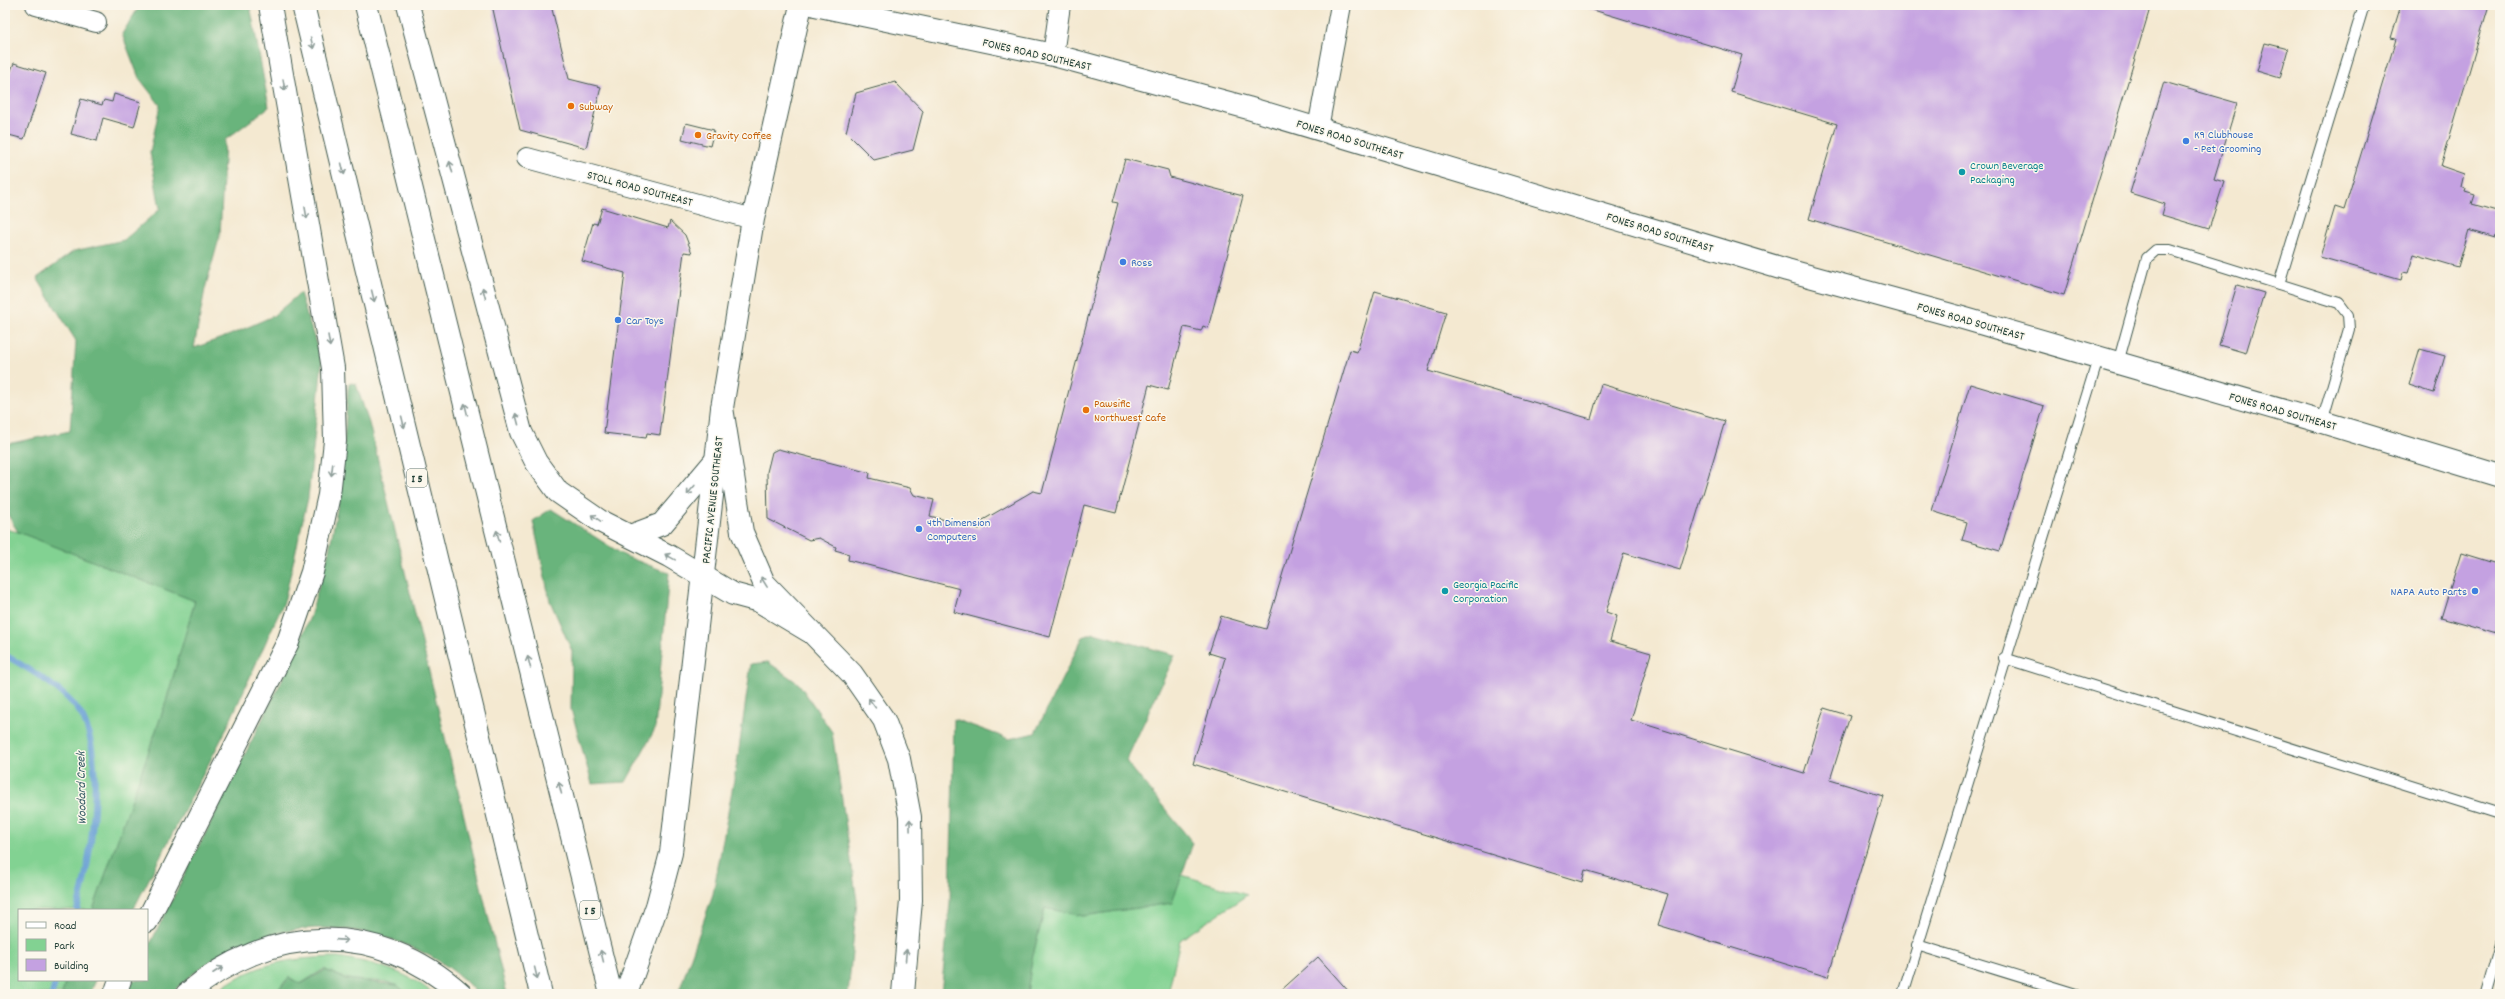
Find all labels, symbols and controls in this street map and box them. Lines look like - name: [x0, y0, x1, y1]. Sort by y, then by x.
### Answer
- street label: FONES ROAD SOUTHEAST: [981, 35, 1093, 76]
- one-way arrow: [309, 36, 317, 49]
- one-way arrow: [280, 78, 288, 91]
- place label: Subway: [579, 99, 614, 116]
- marker: Subway: [566, 101, 576, 111]
- street label: FONES ROAD SOUTHEAST: [1294, 116, 1405, 165]
- place label: K9 Clubhouse - Pet Grooming: [2194, 127, 2261, 158]
- place label: Gravity Coffee: [706, 128, 771, 145]
- marker: Gravity Coffee: [693, 130, 703, 140]
- marker: K9 Clubhouse - Pet Grooming: [2181, 136, 2191, 146]
- place label: Crown Beverage Packaging: [1970, 158, 2044, 189]
- one-way arrow: [446, 161, 454, 174]
- one-way arrow: [339, 163, 347, 176]
- street label: STOLL ROAD SOUTHEAST: [585, 167, 695, 212]
- marker: Crown Beverage Packaging: [1957, 167, 1967, 177]
- one-way arrow: [303, 206, 311, 219]
- street label: FONES ROAD SOUTHEAST: [1604, 209, 1715, 258]
- place label: Ross: [1131, 255, 1152, 272]
- marker: Ross: [1118, 257, 1128, 267]
- one-way arrow: [480, 287, 487, 300]
- one-way arrow: [370, 289, 377, 302]
- street label: FONES ROAD SOUTHEAST: [1915, 299, 2026, 346]
- place label: Car Toys: [626, 313, 664, 330]
- marker: Car Toys: [613, 315, 623, 325]
- one-way arrow: [325, 334, 333, 347]
- street label: FONES ROAD SOUTHEAST: [2227, 389, 2338, 436]
- place label: Pawsific Northwest Cafe: [1094, 396, 1166, 427]
- one-way arrow: [462, 403, 470, 416]
- marker: Pawsific Northwest Cafe: [1081, 405, 1091, 415]
- one-way arrow: [513, 413, 520, 426]
- one-way arrow: [400, 415, 408, 428]
- street label: PACIFIC AVENUE SOUTHEAST: [698, 435, 729, 565]
- one-way arrow: [328, 463, 336, 476]
- road number: I 5: [407, 469, 427, 487]
- one-way arrow: [687, 484, 696, 495]
- one-way arrow: [590, 514, 601, 522]
- place label: 4th Dimension Computers: [927, 515, 991, 546]
- marker: 4th Dimension Computers: [914, 524, 924, 534]
- one-way arrow: [493, 529, 501, 542]
- one-way arrow: [665, 552, 677, 560]
- one-way arrow: [760, 576, 769, 587]
- place label: Georgia Pacific Corporation: [1453, 577, 1519, 608]
- place label: NAPA Auto Parts: [2391, 584, 2467, 601]
- marker: Georgia Pacific Corporation: [1440, 586, 1450, 596]
- marker: NAPA Auto Parts: [2470, 586, 2480, 596]
- one-way arrow: [525, 656, 532, 669]
- one-way arrow: [868, 698, 876, 709]
- water label: Woodard Creek: [72, 750, 93, 825]
- one-way arrow: [556, 782, 564, 795]
- one-way arrow: [906, 819, 914, 832]
- road number: I 5: [580, 901, 600, 919]
- legend: [18, 909, 148, 981]
- text: Road: [54, 918, 76, 935]
- one-way arrow: [335, 937, 348, 944]
- text: Park: [54, 938, 75, 955]
- one-way arrow: [903, 949, 910, 962]
- one-way arrow: [597, 950, 605, 963]
- text: Building: [54, 958, 89, 975]
- one-way arrow: [212, 966, 224, 974]
- one-way arrow: [532, 966, 540, 979]

